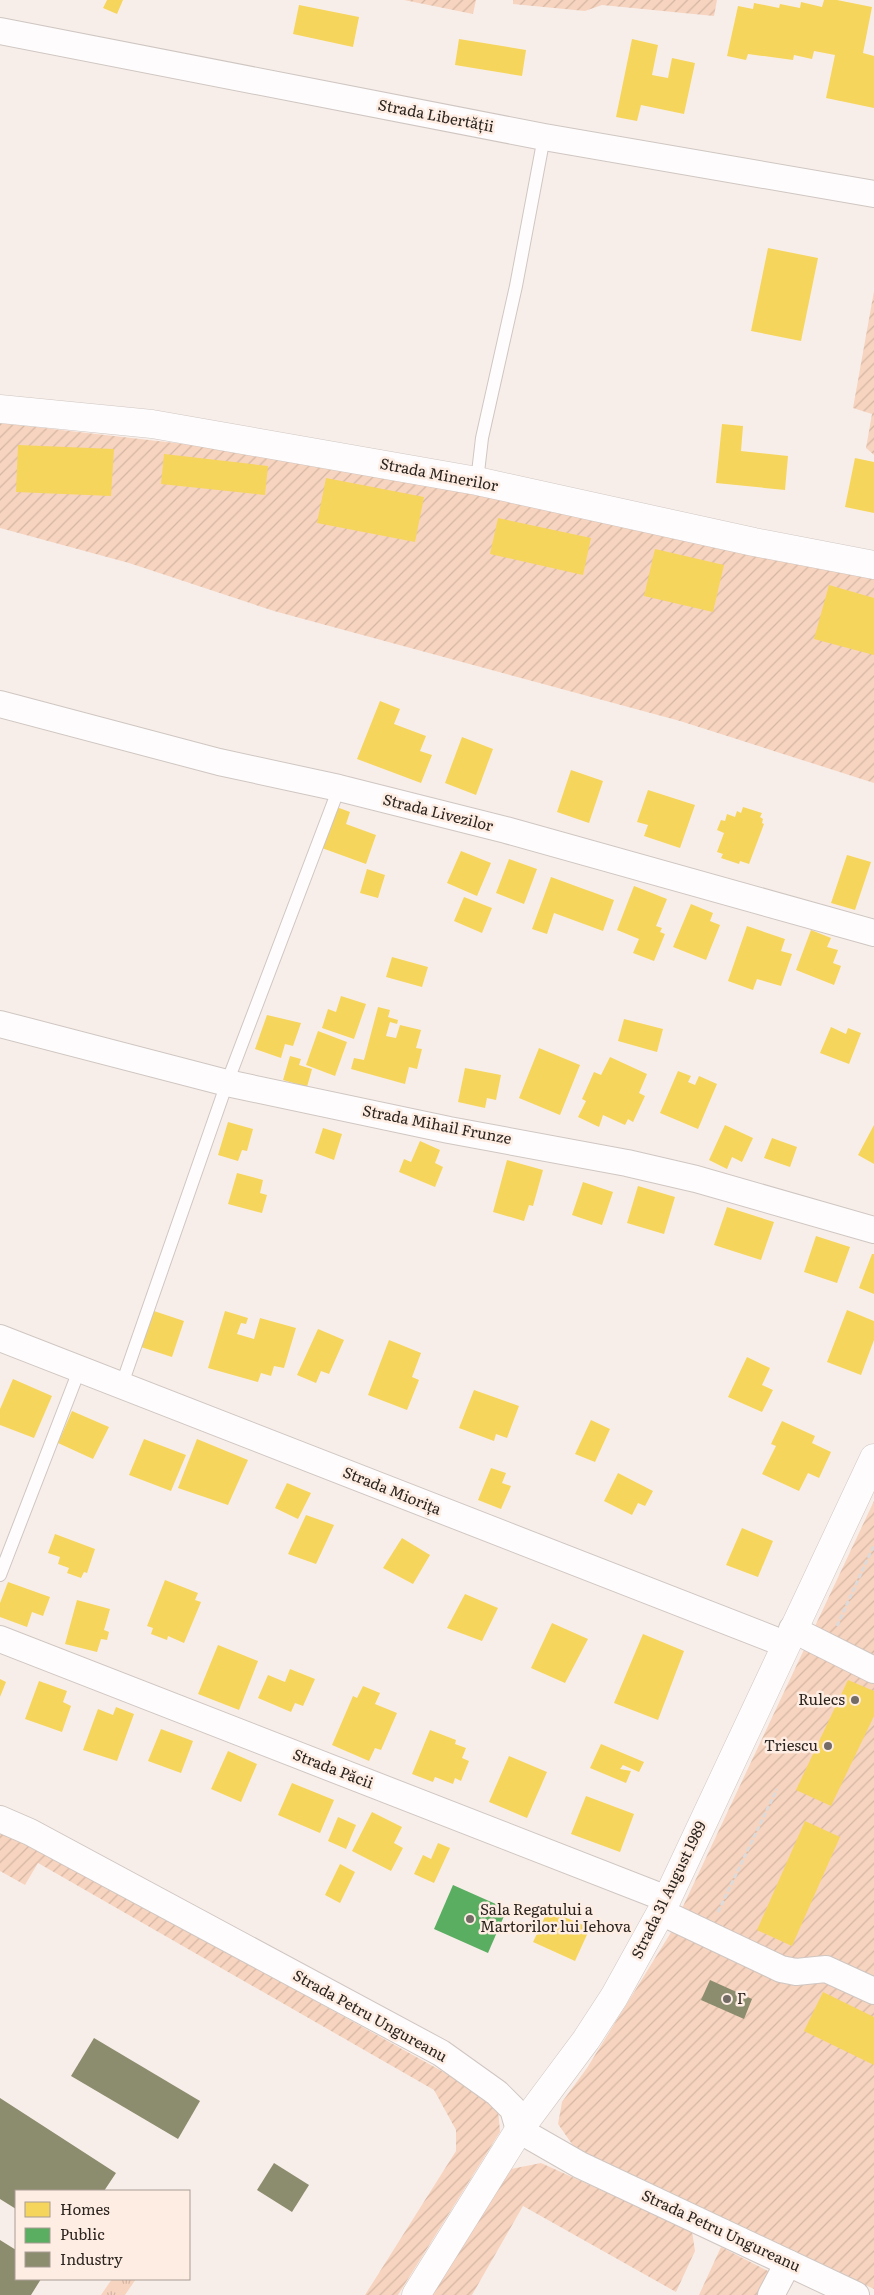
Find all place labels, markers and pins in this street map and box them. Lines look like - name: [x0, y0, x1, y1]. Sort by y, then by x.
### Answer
- place label: Rulecs: [798, 1687, 845, 1710]
- marker: Rulecs: [849, 1694, 861, 1706]
- place label: Triescu: [764, 1733, 818, 1756]
- marker: Triescu: [822, 1740, 834, 1752]
- place label: Sala Regatului a Martorilor lui Iehova: [480, 1897, 632, 1937]
- marker: Sala Regatului a Martorilor lui Iehova: [464, 1913, 476, 1925]
- place label: Г: [737, 1986, 746, 2009]
- marker: Г: [721, 1993, 733, 2005]

